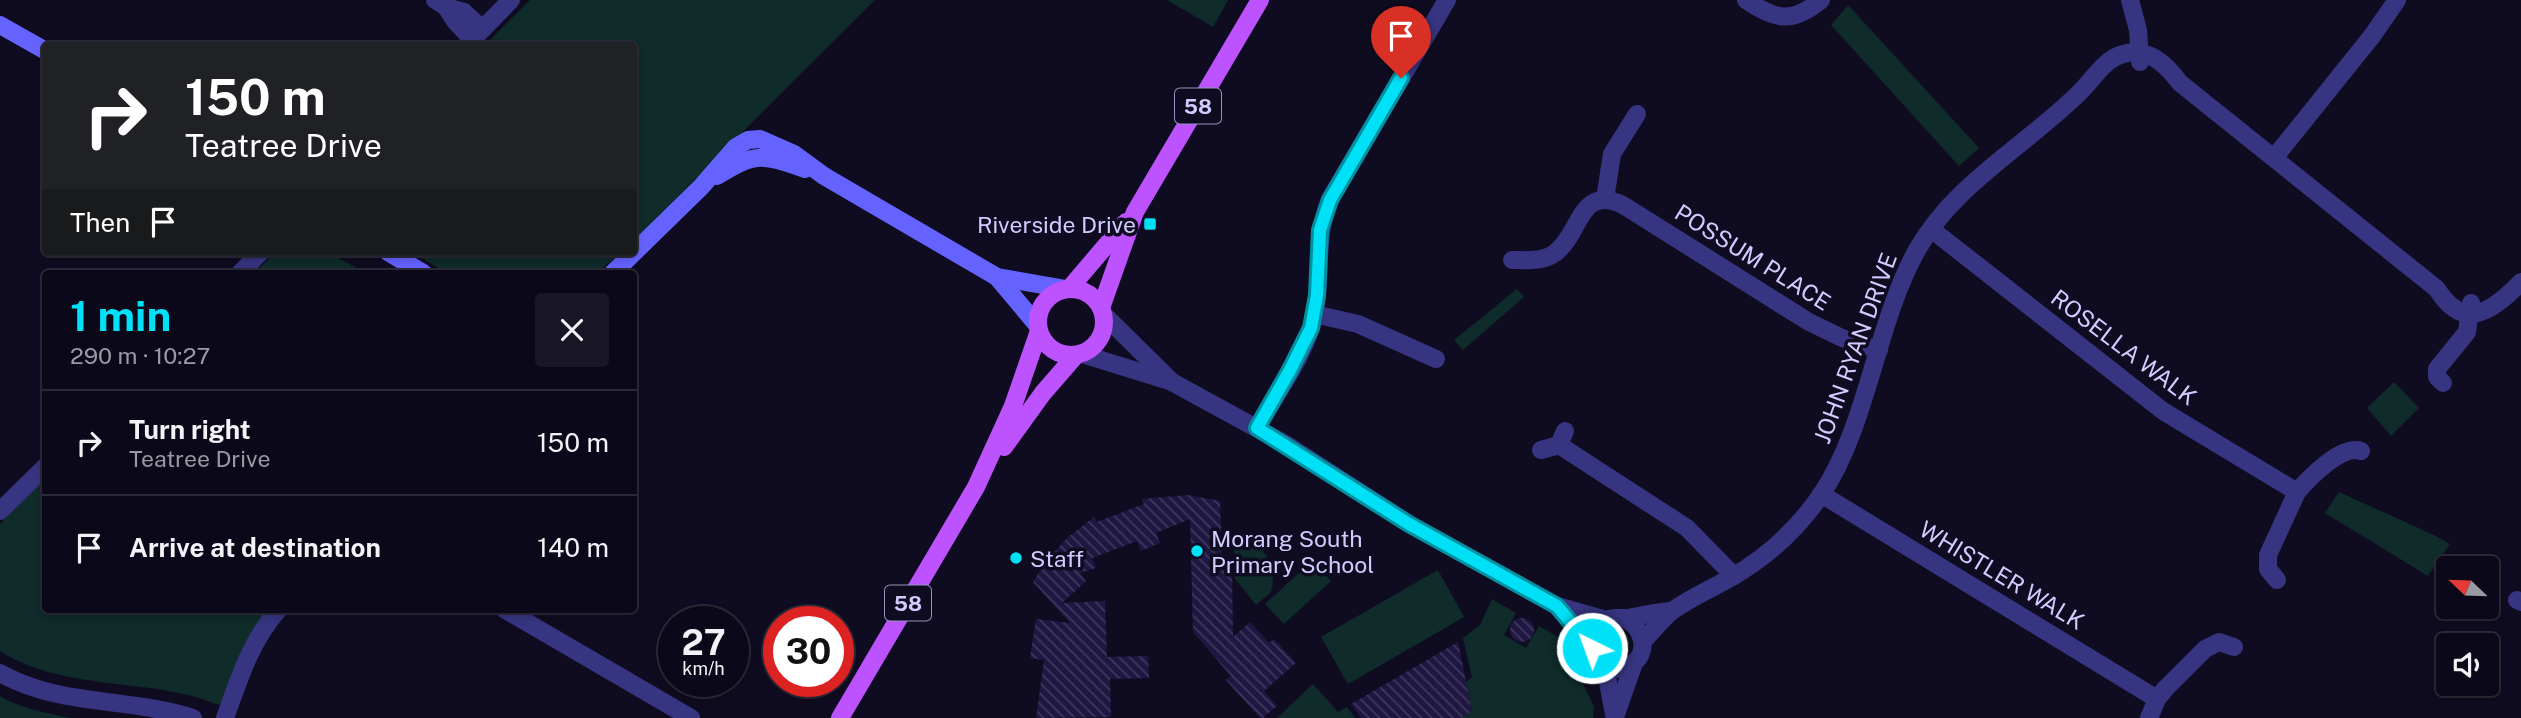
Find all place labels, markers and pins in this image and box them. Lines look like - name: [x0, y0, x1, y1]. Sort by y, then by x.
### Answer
- pin: [1371, 6, 1431, 78]
- place label: Riverside Drive: [977, 211, 1136, 238]
- marker: Riverside Drive: [1142, 216, 1158, 232]
- place label: Morang South Primary School: [1211, 525, 1374, 578]
- marker: Morang South Primary School: [1189, 543, 1205, 559]
- place label: Staff: [1030, 545, 1084, 572]
- marker: Staff: [1008, 550, 1024, 566]

